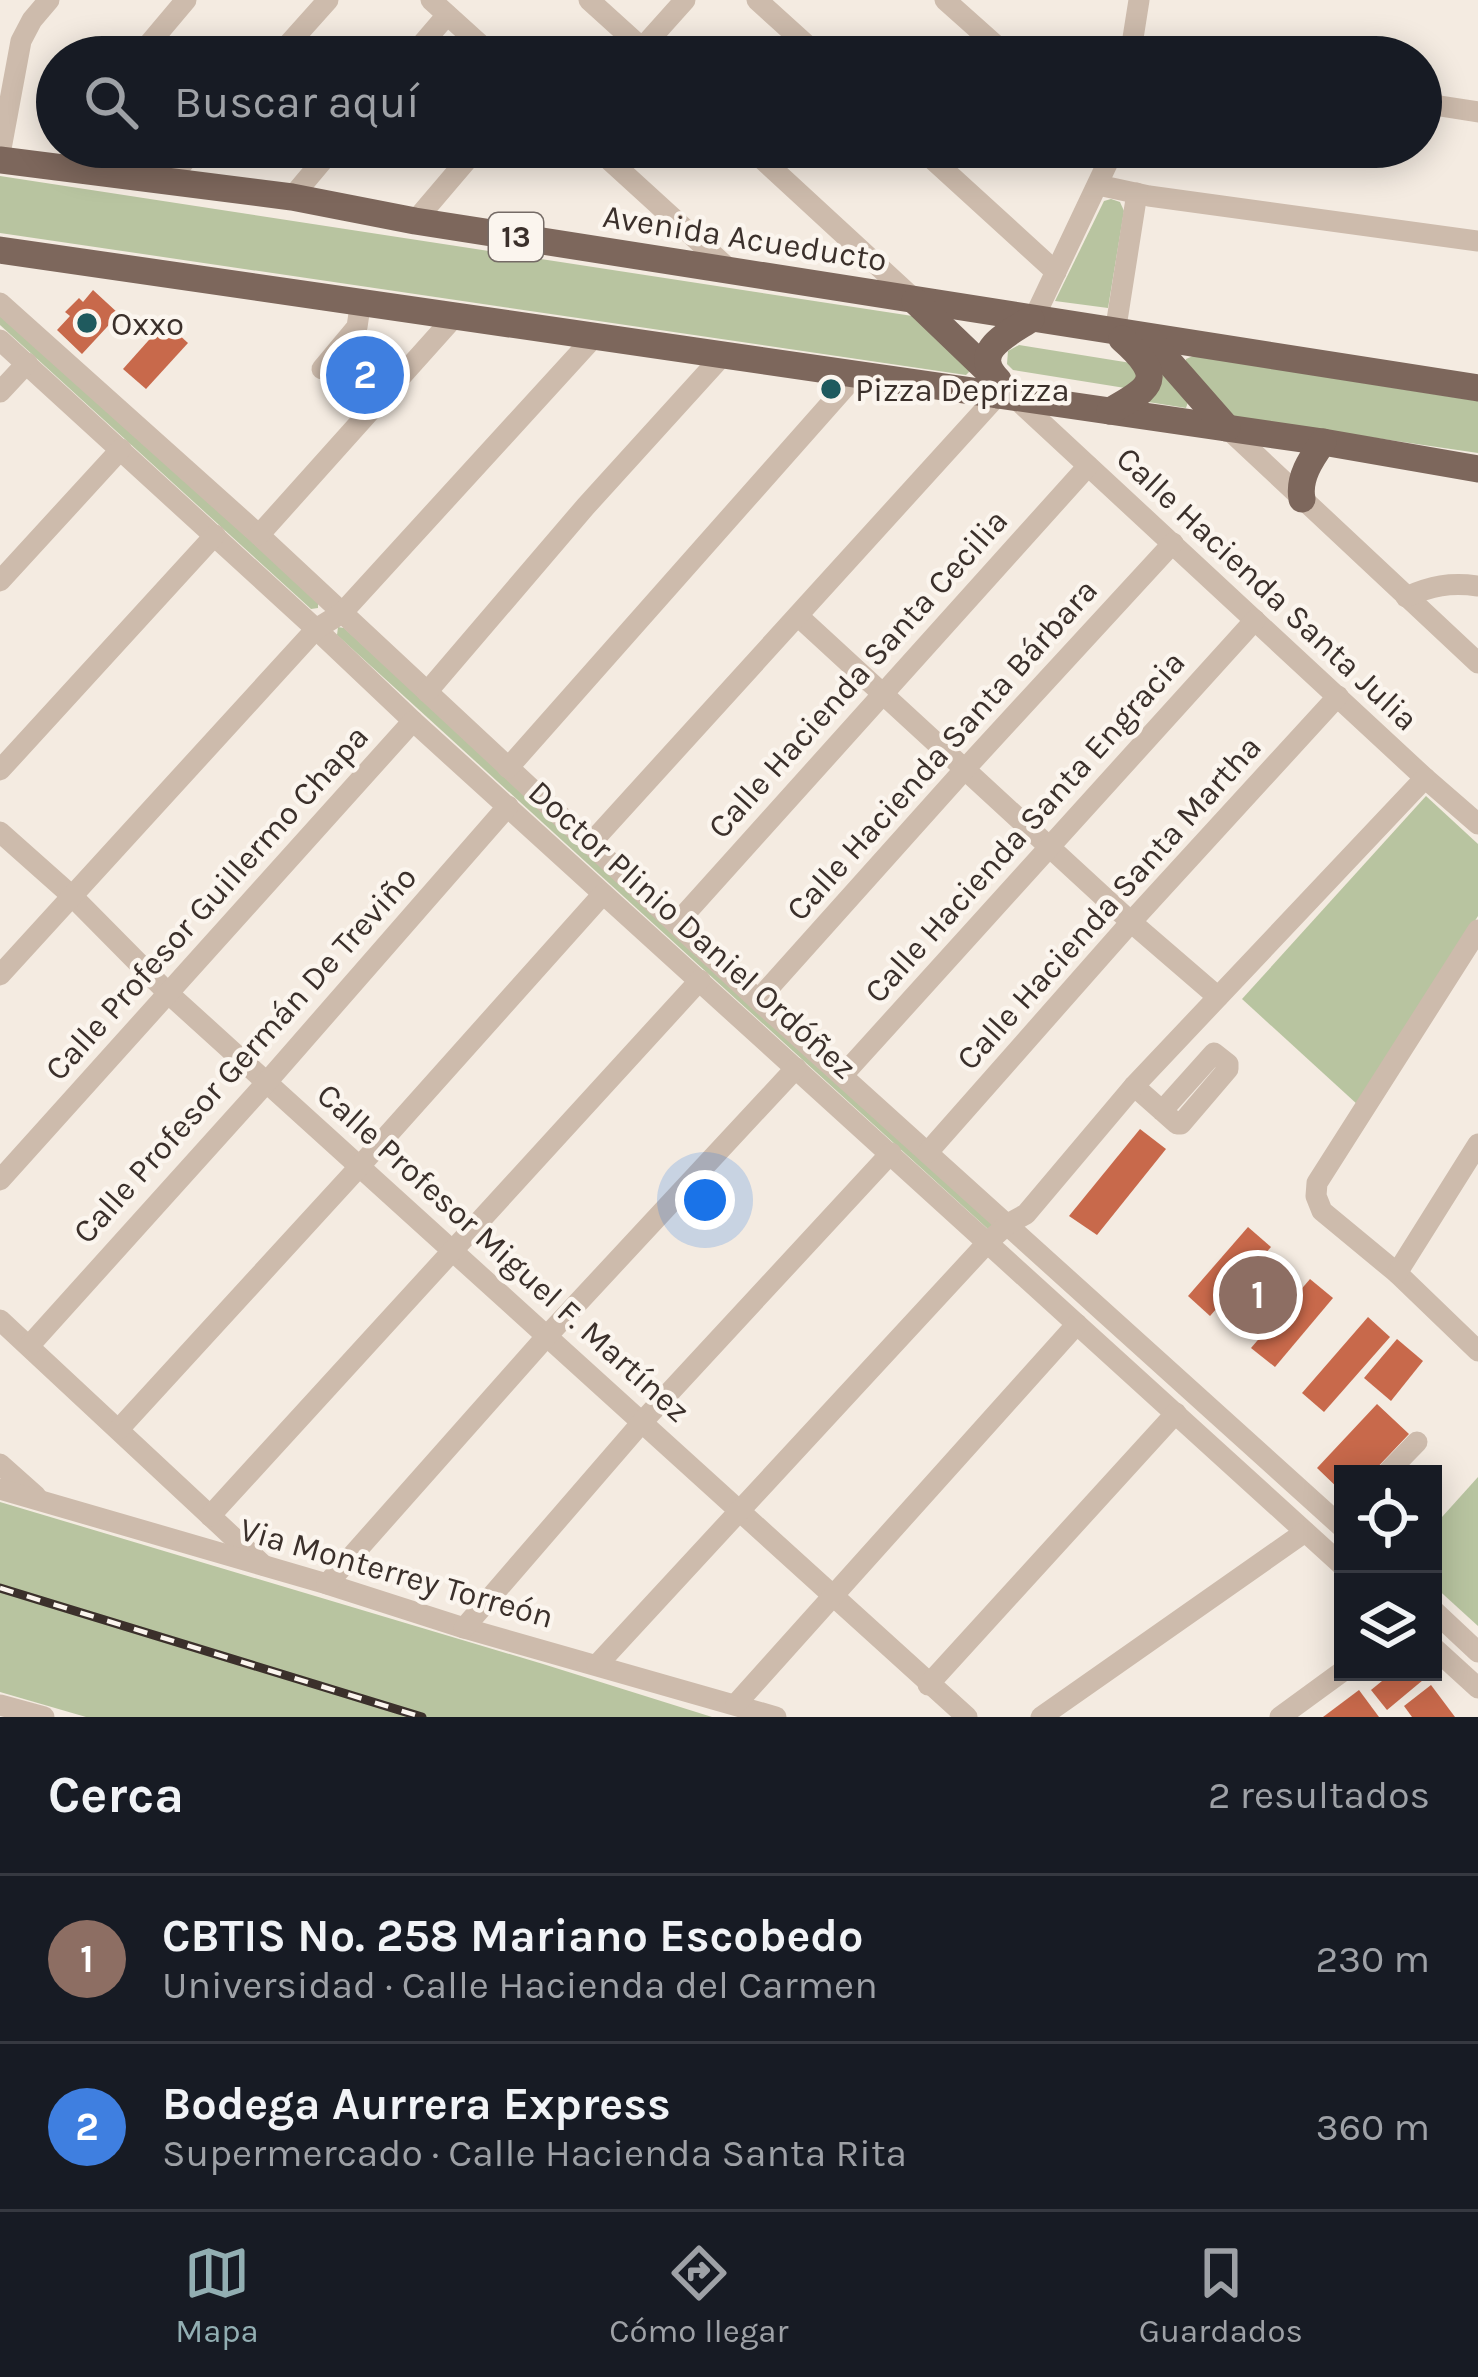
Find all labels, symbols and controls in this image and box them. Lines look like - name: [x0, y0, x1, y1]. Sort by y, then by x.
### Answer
- search box: [36, 36, 1442, 168]
- icon: search: [78, 69, 144, 135]
- text: Buscar aquí: [174, 76, 420, 128]
- street label: Avenida Acueducto: [600, 197, 890, 279]
- road number: 13: [489, 213, 543, 261]
- place label: Oxxo: [111, 305, 184, 343]
- marker: Oxxo: [74, 310, 100, 336]
- pin: 2: [326, 330, 404, 420]
- place label: Pizza Deprizza: [855, 371, 1070, 409]
- marker: Pizza Deprizza: [818, 376, 844, 402]
- street label: Calle Hacienda Santa Julia: [1109, 439, 1426, 738]
- street label: Calle Hacienda Santa Cecilia: [700, 502, 1015, 846]
- street label: Calle Hacienda Santa Bárbara: [778, 571, 1105, 928]
- street label: Calle Hacienda Santa Engracia: [857, 643, 1193, 1010]
- street label: Calle Profesor Guillermo Chapa: [37, 717, 376, 1088]
- street label: Calle Hacienda Santa Martha: [949, 728, 1269, 1077]
- street label: Doctor Plinio Daniel Ordóñez: [521, 773, 864, 1087]
- street label: Calle Profesor Germán De Treviño: [65, 858, 424, 1251]
- street label: Calle Profesor Miguel F. Martínez: [309, 1076, 697, 1430]
- your location: [675, 1170, 735, 1230]
- pin: 1: [1219, 1250, 1297, 1340]
- map controls: [1334, 1465, 1442, 1681]
- button: locate: [1334, 1465, 1442, 1573]
- street label: Via Monterrey Torreón: [236, 1510, 558, 1636]
- button: layers: [1334, 1573, 1442, 1681]
- text: Cerca: [48, 1765, 184, 1825]
- text: 2 resultados: [1208, 1772, 1430, 1818]
- text: CBTIS No. 258 Mariano Escobedo: [162, 1910, 863, 1962]
- text: 1: [80, 1936, 94, 1982]
- text: 230 m: [1315, 1936, 1430, 1982]
- text: Universidad · Calle Hacienda del Carmen: [162, 1962, 878, 2008]
- text: Bodega Aurrera Express: [162, 2078, 671, 2130]
- text: 2: [75, 2104, 99, 2150]
- text: 360 m: [1316, 2104, 1430, 2150]
- text: Supermercado · Calle Hacienda Santa Rita: [162, 2130, 907, 2176]
- tab: Mapa: [175, 2240, 259, 2350]
- tab: Cómo llegar: [609, 2240, 788, 2350]
- tab: Guardados: [1139, 2240, 1303, 2350]

